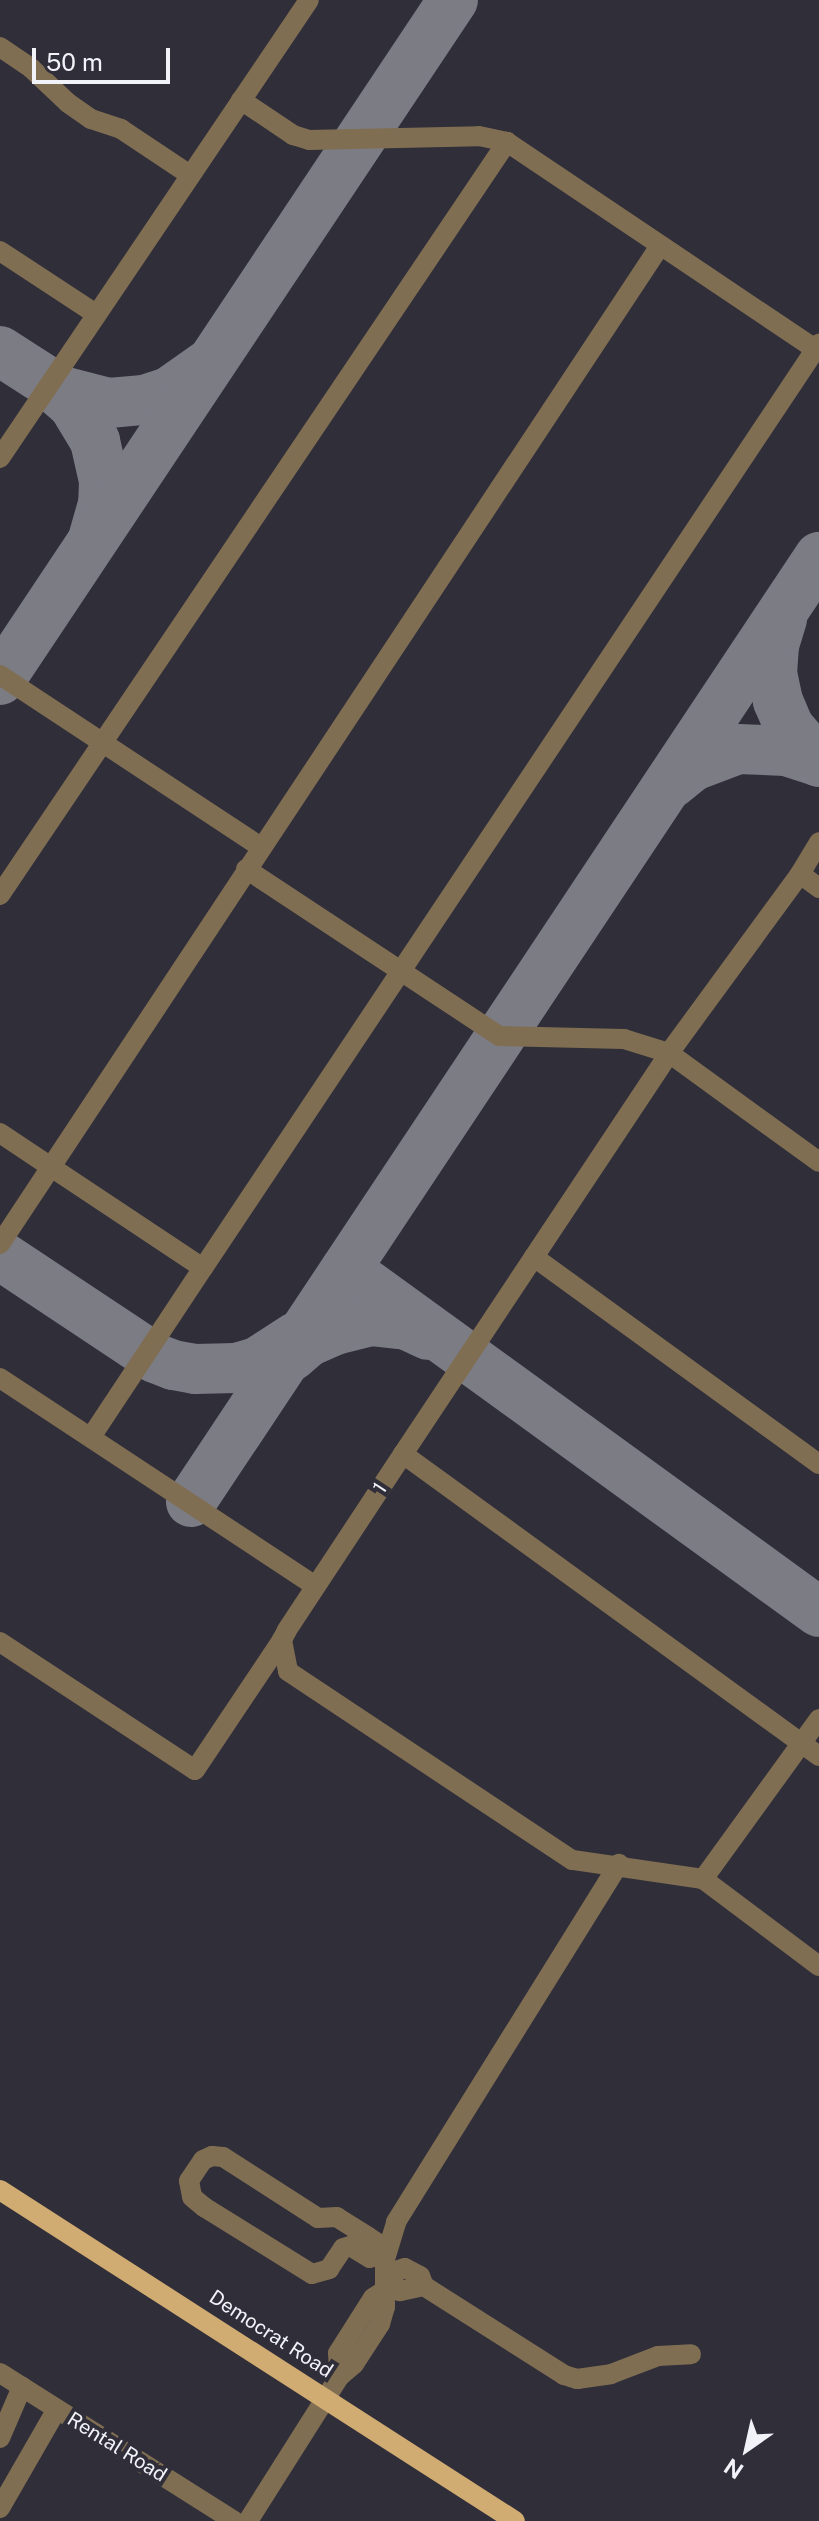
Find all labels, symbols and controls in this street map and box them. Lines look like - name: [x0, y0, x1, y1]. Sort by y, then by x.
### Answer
- scale bar: [36, 32, 174, 82]
- text: 50 m: [46, 48, 103, 76]
- street label: 1: [368, 1478, 392, 1498]
- street label: Democrat Road: [205, 2285, 337, 2383]
- street label: Rental Road: [63, 2407, 171, 2487]
- north arrow: [707, 2409, 787, 2489]
- text: N: [719, 2453, 748, 2484]

